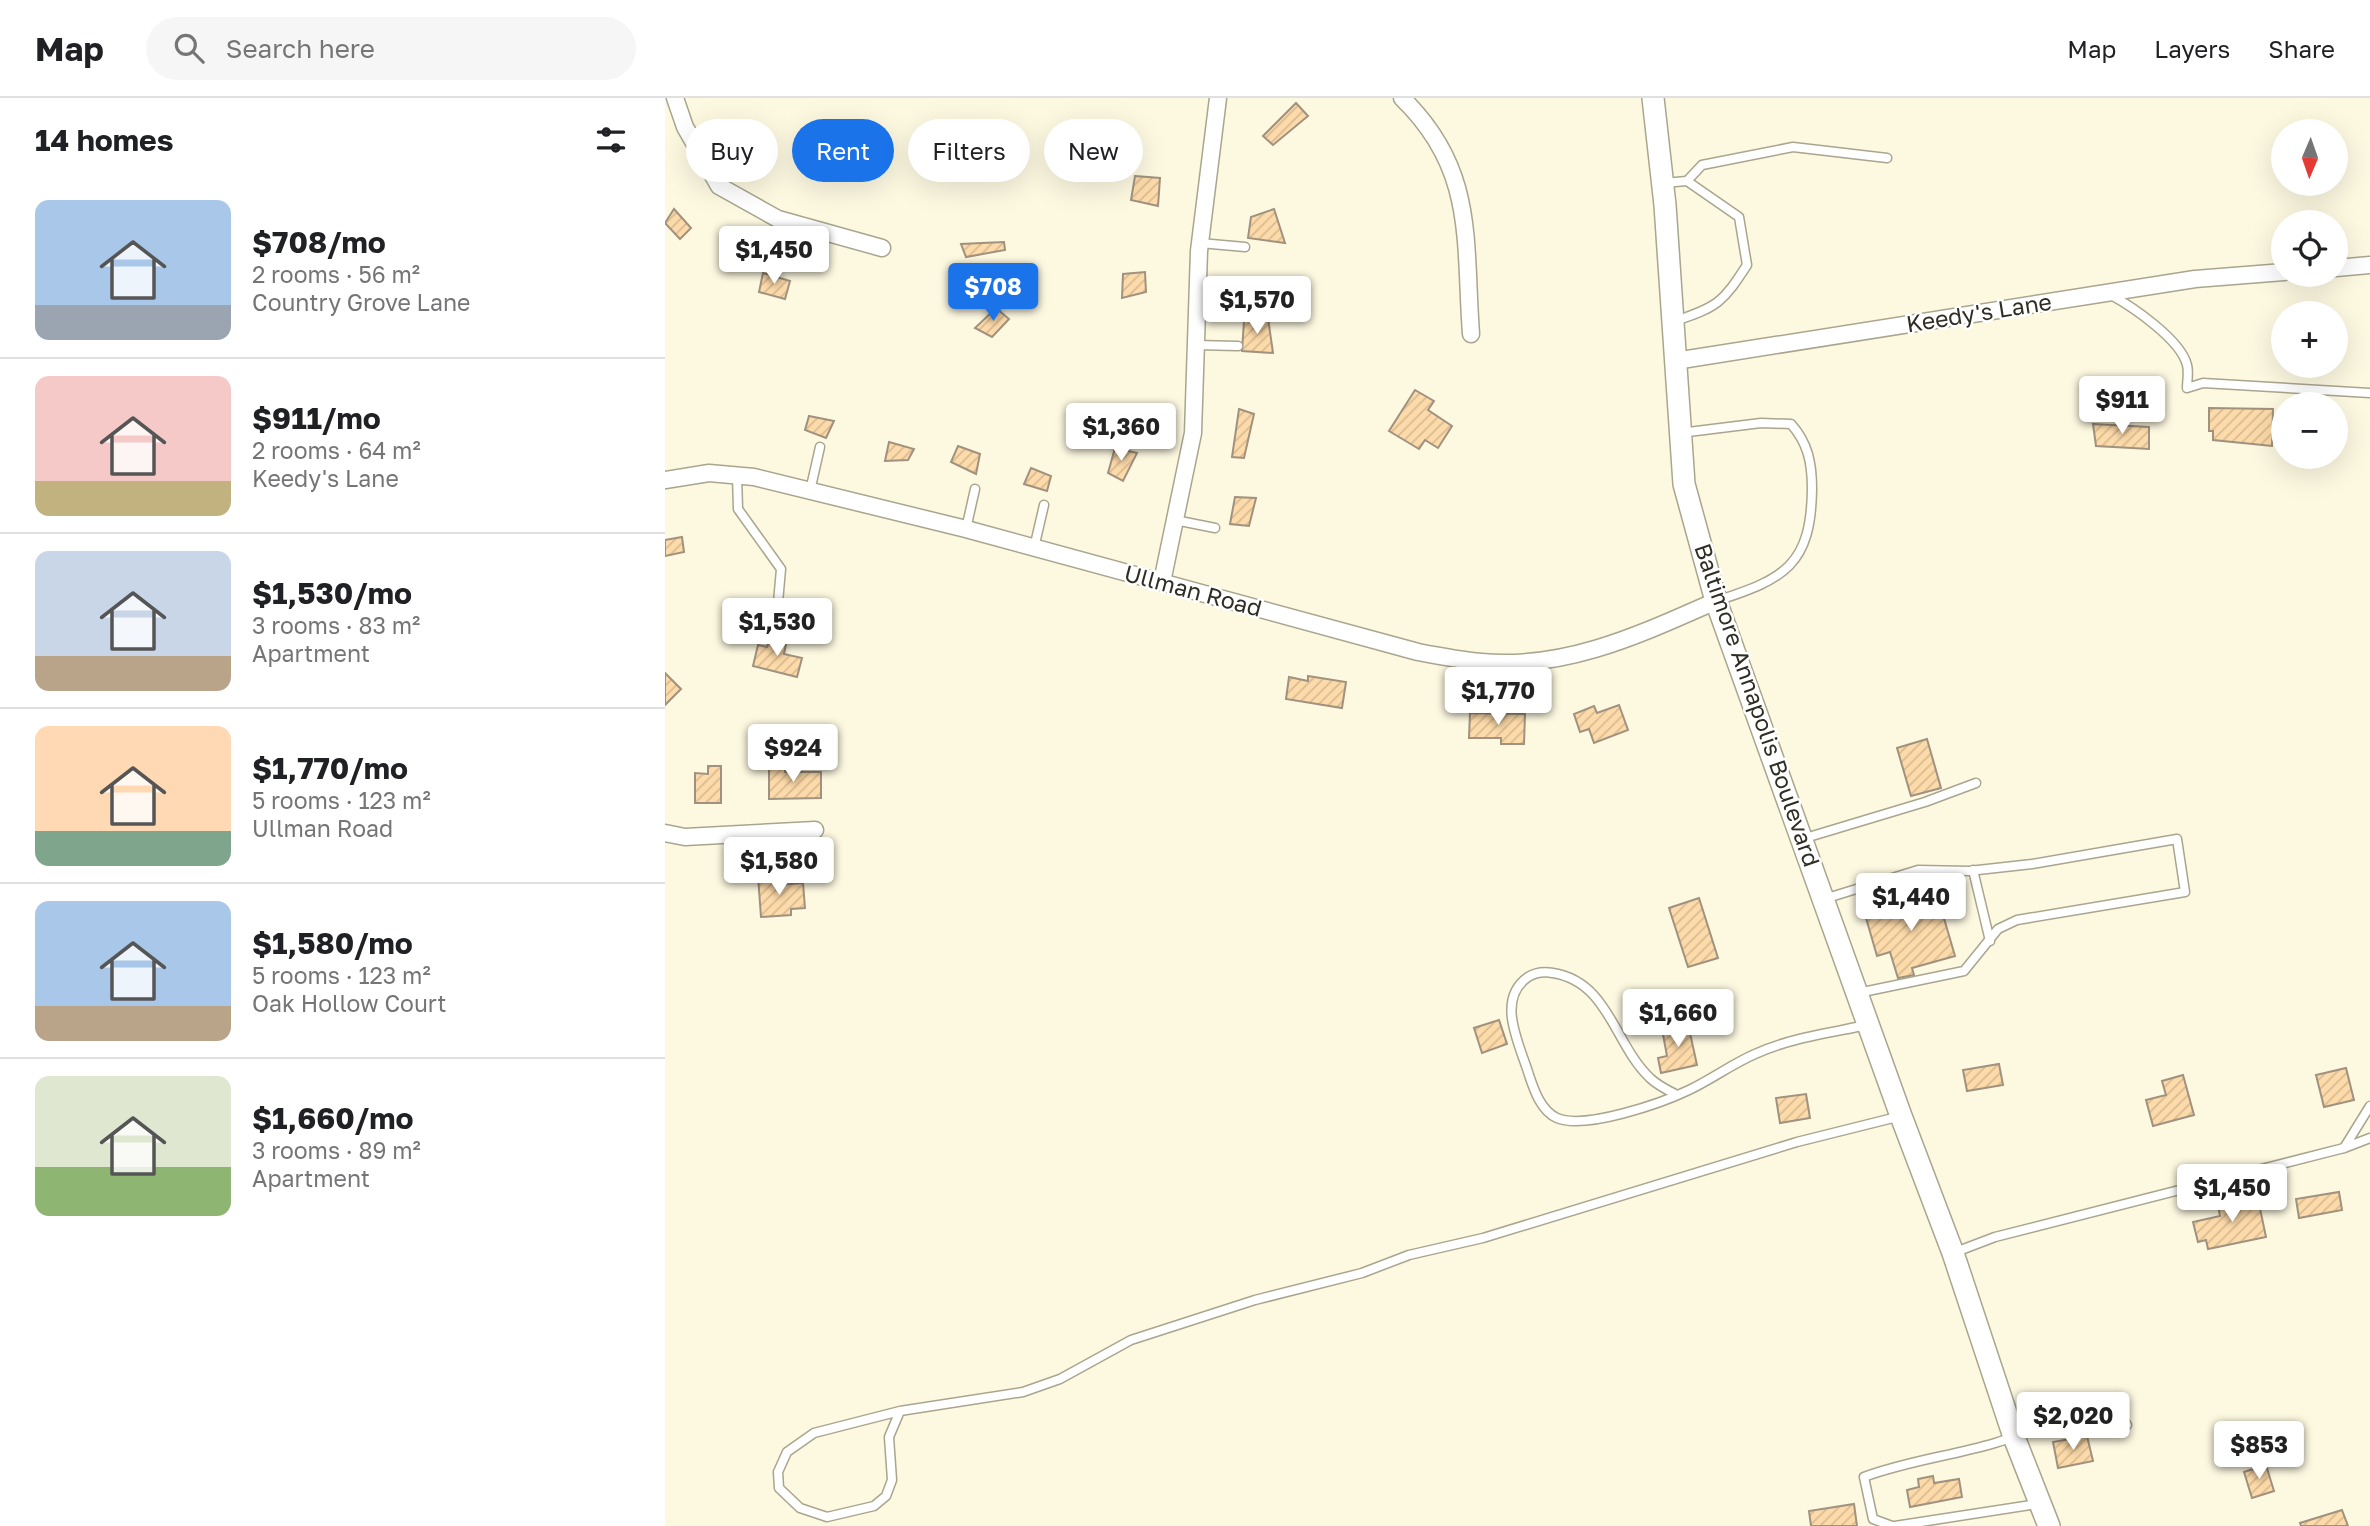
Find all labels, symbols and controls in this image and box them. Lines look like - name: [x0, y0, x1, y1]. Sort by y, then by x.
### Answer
- search box: [146, 17, 636, 80]
- text: Map: [35, 29, 104, 68]
- icon: search: [170, 29, 208, 67]
- text: Search here: [226, 33, 375, 64]
- text: Map: [2067, 34, 2116, 63]
- text: Layers: [2154, 34, 2230, 63]
- text: Share: [2268, 34, 2335, 63]
- chip: Buy: [686, 119, 778, 182]
- chip: Rent: [792, 119, 894, 182]
- chip: Filters: [908, 119, 1030, 182]
- chip: New: [1044, 119, 1143, 182]
- north arrow: [2271, 119, 2349, 196]
- map controls: [2271, 119, 2348, 469]
- icon: filters: [592, 121, 630, 159]
- text: 14 homes: [35, 122, 174, 158]
- button: locate: [2271, 210, 2348, 287]
- text: $708/mo: [252, 224, 386, 260]
- pin: $1,450: [717, 226, 831, 286]
- icon: home: [91, 228, 175, 312]
- text: $1,450: [735, 235, 813, 263]
- text: 2 rooms · 56 m²: [252, 260, 420, 288]
- pin: $708: [952, 264, 1034, 323]
- text: $708: [964, 272, 1022, 300]
- pin: $1,570: [1200, 276, 1314, 336]
- text: $1,570: [1219, 285, 1295, 313]
- street label: Keedy's Lane: [1904, 287, 2054, 337]
- text: Country Grove Lane: [252, 288, 470, 316]
- button: +: [2271, 301, 2348, 378]
- pin: $911: [2081, 376, 2163, 436]
- text: $911: [2095, 385, 2149, 413]
- button: −: [2271, 392, 2348, 469]
- text: $911/mo: [252, 400, 381, 436]
- icon: home: [91, 404, 175, 488]
- pin: $1,360: [1064, 404, 1178, 463]
- text: $1,360: [1082, 412, 1160, 440]
- text: 2 rooms · 64 m²: [252, 436, 421, 464]
- text: Keedy's Lane: [252, 464, 399, 492]
- street label: Baltimore Annapolis Boulevard: [1689, 539, 1827, 870]
- street label: Ullman Road: [1121, 558, 1265, 622]
- text: $1,530/mo: [252, 575, 412, 611]
- icon: home: [91, 579, 175, 663]
- pin: $1,530: [720, 598, 834, 658]
- text: $1,530: [738, 607, 816, 635]
- text: 3 rooms · 83 m²: [252, 611, 420, 639]
- text: Apartment: [252, 639, 370, 667]
- pin: $1,770: [1441, 668, 1555, 727]
- text: $1,770: [1461, 676, 1535, 704]
- pin: $924: [752, 724, 834, 784]
- text: $924: [764, 733, 822, 761]
- text: $1,770/mo: [252, 750, 408, 786]
- icon: home: [91, 754, 175, 838]
- text: 5 rooms · 123 m²: [252, 786, 431, 814]
- text: Ullman Road: [252, 814, 393, 842]
- pin: $1,580: [722, 838, 836, 897]
- text: $1,580: [740, 846, 818, 874]
- pin: $1,440: [1854, 874, 1968, 933]
- text: $1,440: [1872, 882, 1950, 910]
- text: $1,580/mo: [252, 925, 413, 961]
- icon: home: [91, 929, 175, 1013]
- text: 5 rooms · 123 m²: [252, 961, 431, 989]
- text: Oak Hollow Court: [252, 989, 446, 1017]
- pin: $1,660: [1621, 990, 1735, 1049]
- text: $1,660: [1639, 998, 1717, 1026]
- text: $1,660/mo: [252, 1100, 413, 1136]
- icon: home: [91, 1104, 175, 1188]
- text: 3 rooms · 89 m²: [252, 1136, 421, 1164]
- text: Apartment: [252, 1164, 370, 1192]
- pin: $1,450: [2175, 1164, 2289, 1224]
- text: $1,450: [2193, 1173, 2271, 1201]
- pin: $2,020: [2016, 1392, 2130, 1452]
- text: $2,020: [2033, 1401, 2113, 1429]
- pin: $853: [2218, 1422, 2300, 1481]
- text: $853: [2230, 1430, 2288, 1458]

